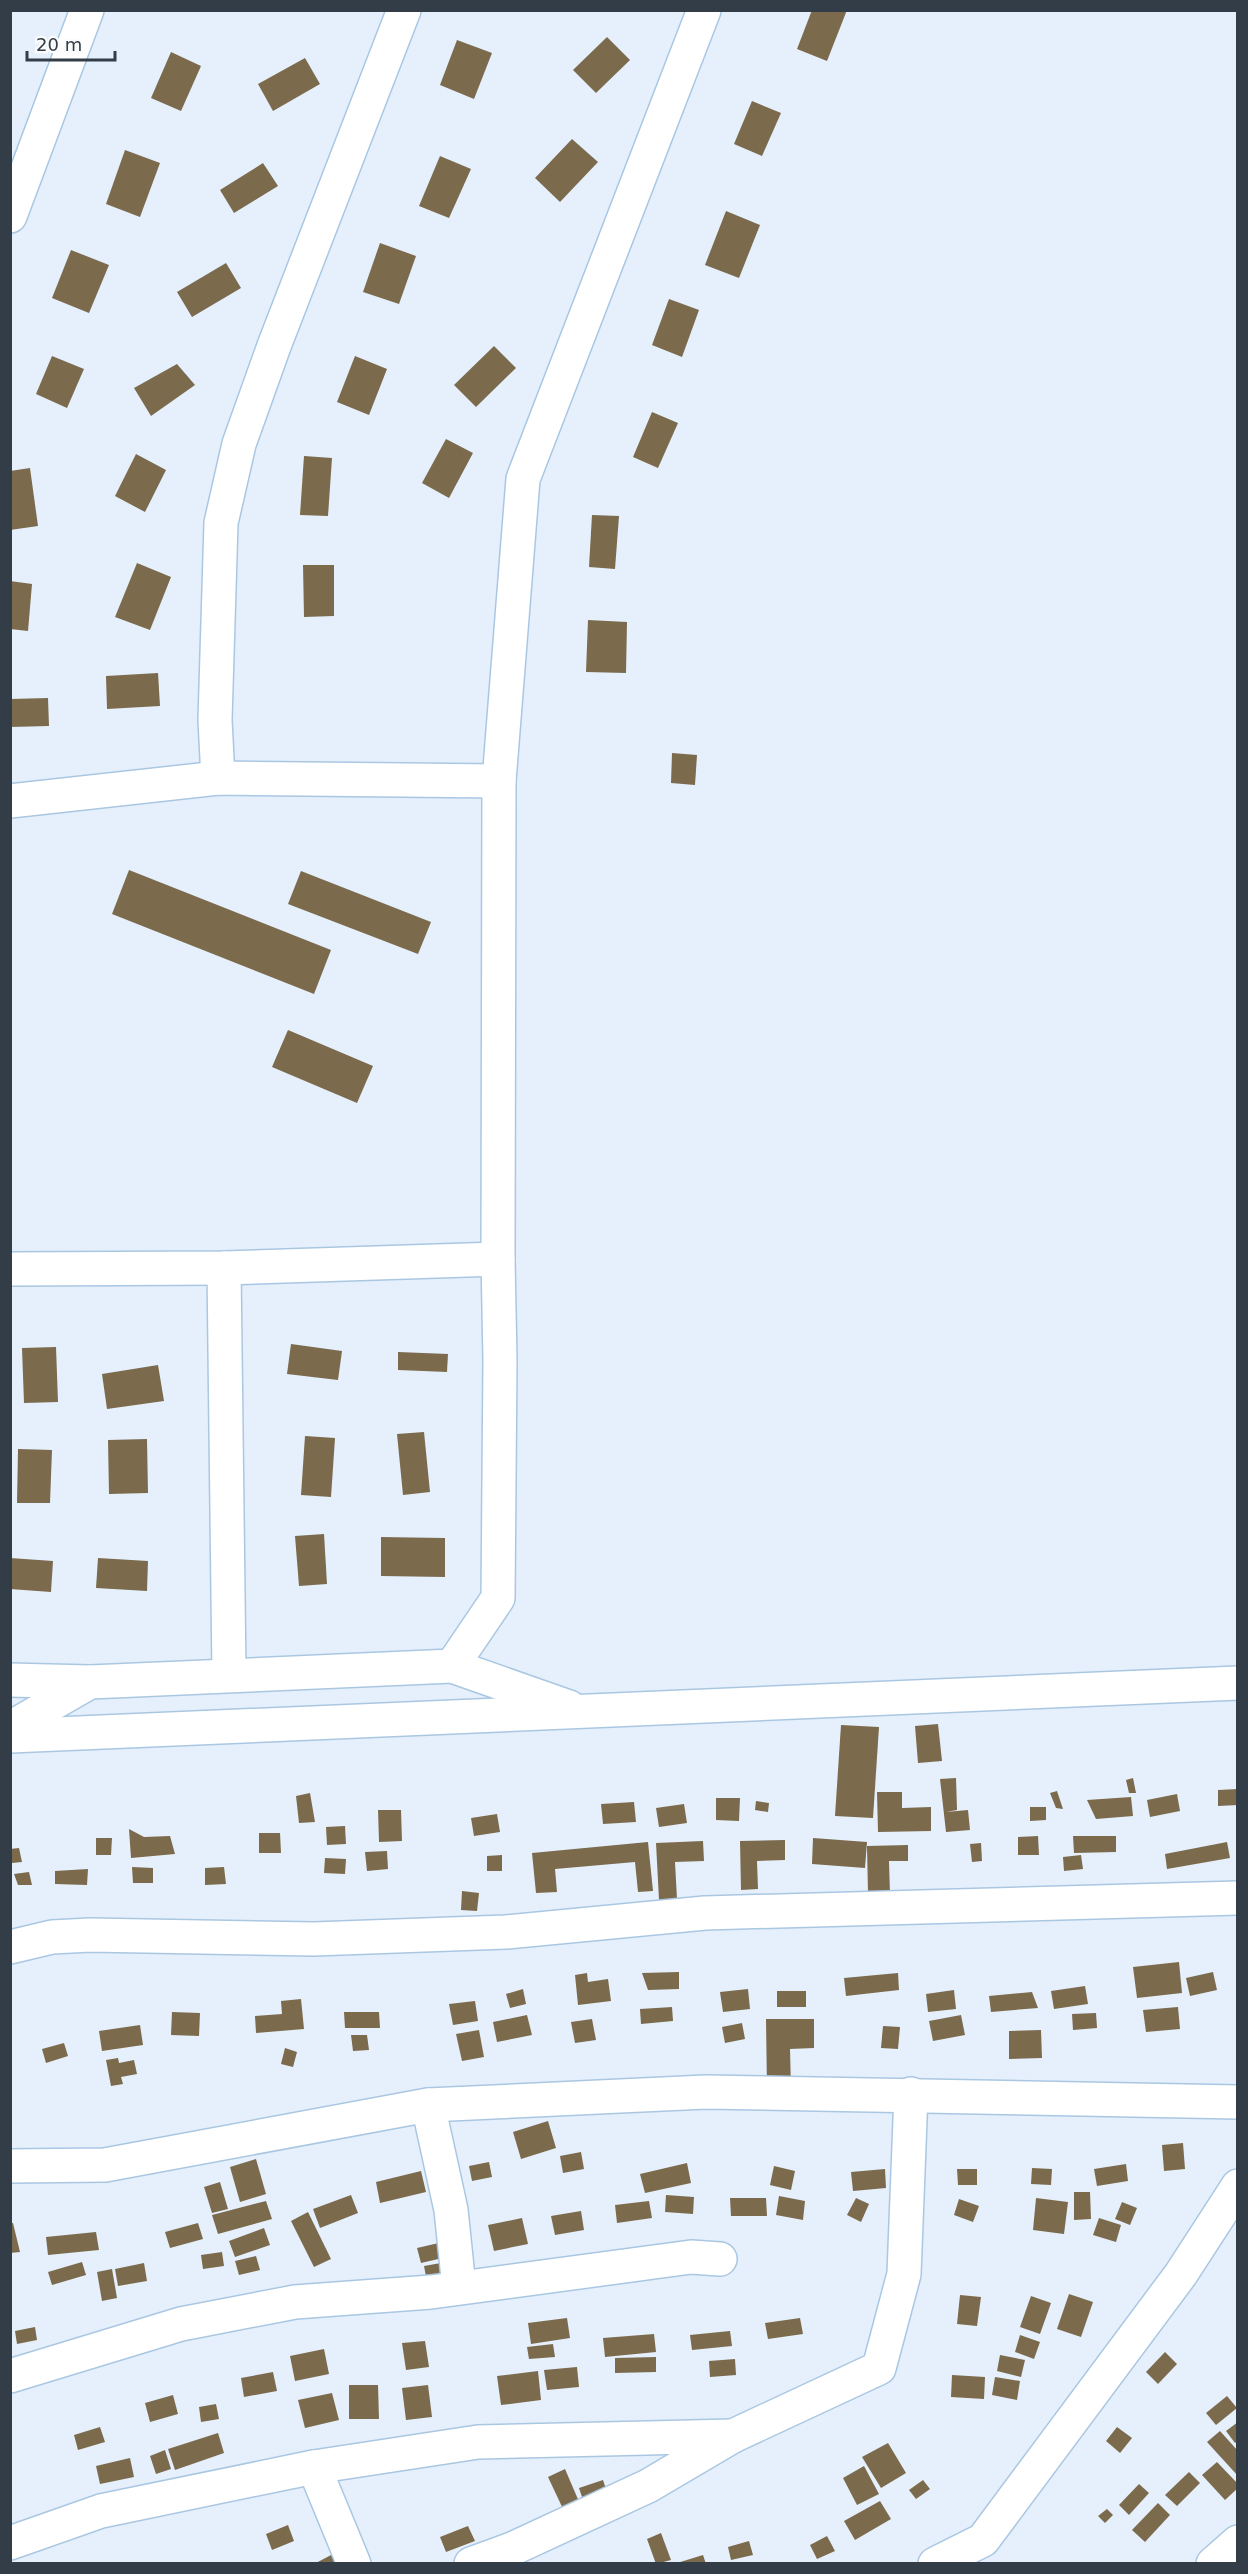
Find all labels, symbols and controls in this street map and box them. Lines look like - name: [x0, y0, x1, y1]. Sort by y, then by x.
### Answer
- scale bar: [27, 24, 116, 62]
- text: 20 m: [36, 34, 82, 55]

